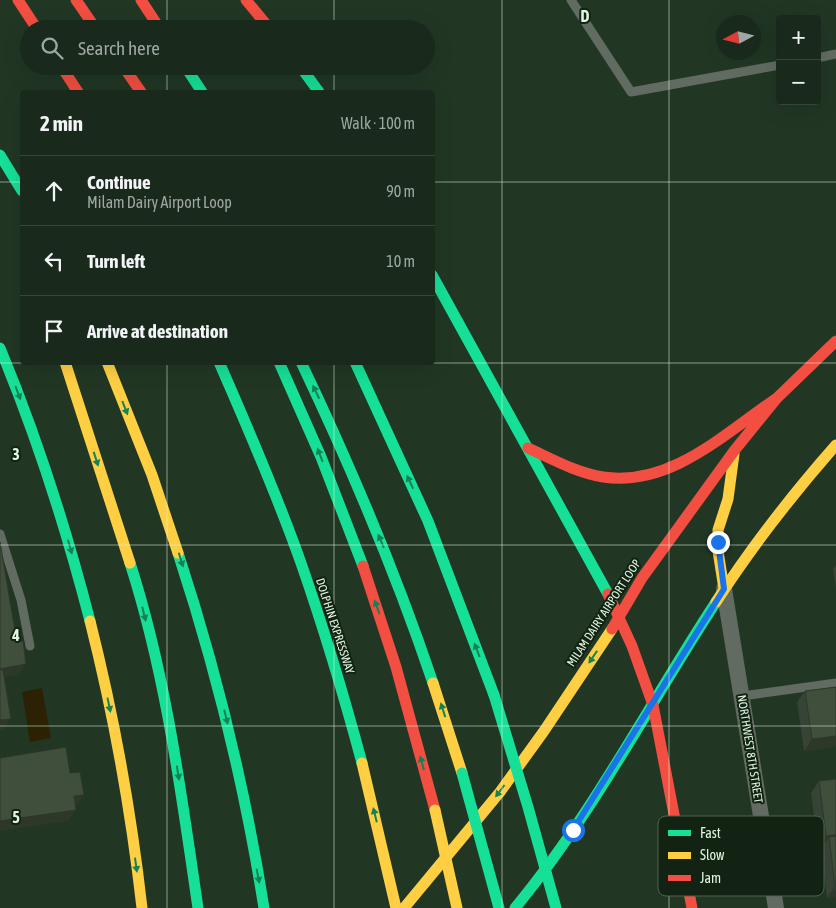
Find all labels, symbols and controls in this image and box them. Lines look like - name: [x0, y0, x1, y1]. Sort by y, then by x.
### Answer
- text: D: [581, 7, 590, 25]
- north arrow: [716, 15, 761, 60]
- map controls: [776, 15, 821, 105]
- button: +: [776, 15, 821, 60]
- search box: [20, 20, 435, 75]
- icon: search: [38, 34, 66, 62]
- text: Search here: [78, 37, 160, 59]
- button: −: [776, 60, 821, 105]
- text: 2 min: [40, 111, 83, 135]
- text: Walk · 100 m: [341, 114, 415, 132]
- text: Continue: [87, 171, 151, 193]
- icon: ahead: [40, 177, 68, 205]
- text: 90 m: [386, 182, 415, 200]
- text: Milam Dairy Airport Loop: [87, 193, 232, 211]
- icon: left: [40, 247, 68, 275]
- text: Turn left: [87, 250, 145, 272]
- text: 10 m: [386, 252, 415, 270]
- icon: arrive: [40, 317, 68, 345]
- text: Arrive at destination: [87, 320, 228, 342]
- one-way arrow: [311, 385, 319, 399]
- one-way arrow: [14, 386, 22, 401]
- one-way arrow: [122, 401, 130, 415]
- text: 3: [12, 445, 20, 463]
- one-way arrow: [316, 447, 324, 462]
- one-way arrow: [92, 452, 100, 467]
- one-way arrow: [406, 475, 415, 490]
- route end: [707, 531, 730, 554]
- one-way arrow: [376, 534, 384, 548]
- one-way arrow: [66, 540, 74, 555]
- one-way arrow: [177, 553, 185, 568]
- street label: MILAM DAIRY AIRPORT LOOP: [564, 557, 644, 669]
- street label: DOLPHIN EXPRESSWAY: [313, 576, 357, 676]
- one-way arrow: [373, 599, 381, 614]
- one-way arrow: [140, 607, 148, 622]
- text: 4: [11, 626, 20, 644]
- one-way arrow: [473, 642, 480, 657]
- one-way arrow: [588, 650, 597, 664]
- street label: NORTHWEST 8TH STREET: [735, 694, 766, 805]
- one-way arrow: [105, 697, 113, 712]
- one-way arrow: [438, 702, 446, 717]
- one-way arrow: [222, 709, 230, 724]
- one-way arrow: [418, 755, 426, 770]
- one-way arrow: [174, 765, 182, 781]
- one-way arrow: [495, 784, 505, 798]
- text: 5: [12, 808, 20, 826]
- one-way arrow: [371, 808, 379, 823]
- legend: [658, 816, 824, 896]
- route start: [562, 819, 585, 842]
- text: Fast: [700, 825, 721, 841]
- text: Slow: [700, 847, 725, 863]
- one-way arrow: [132, 857, 140, 873]
- one-way arrow: [254, 868, 262, 883]
- text: Jam: [700, 870, 721, 886]

